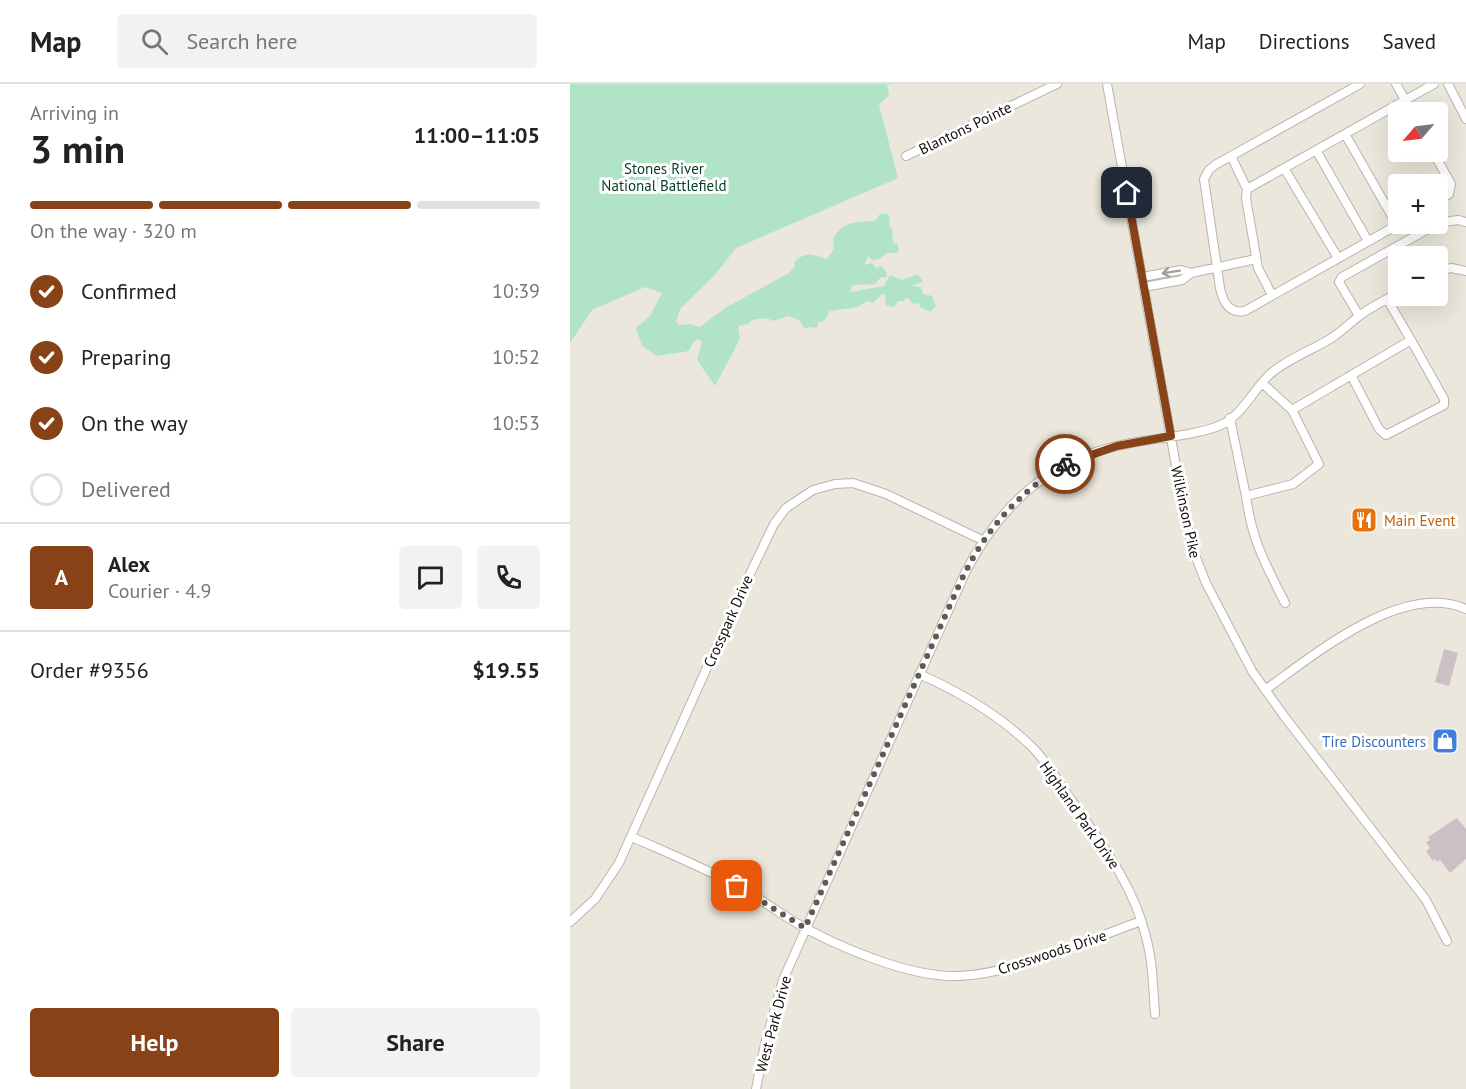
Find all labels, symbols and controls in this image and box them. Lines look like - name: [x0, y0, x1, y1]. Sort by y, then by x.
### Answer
- search box: [117, 14, 537, 68]
- text: Map: [30, 23, 81, 60]
- icon: search: [138, 25, 171, 58]
- text: Search here: [186, 27, 297, 55]
- text: Map: [1187, 28, 1226, 55]
- text: Directions: [1259, 28, 1350, 55]
- text: Saved: [1383, 28, 1436, 55]
- street label: Blantons Pointe: [915, 97, 1015, 159]
- text: Arriving in: [30, 100, 119, 126]
- north arrow: [1388, 102, 1448, 162]
- map controls: [1388, 102, 1448, 306]
- text: 11:00–11:05: [414, 121, 540, 149]
- text: 3 min: [30, 123, 125, 174]
- park label: Stones River National Battlefield: [601, 159, 727, 195]
- pin: [1101, 167, 1152, 218]
- button: +: [1388, 174, 1448, 234]
- icon: home: [1110, 176, 1143, 209]
- text: On the way · 320 m: [30, 218, 197, 244]
- button: −: [1388, 246, 1448, 306]
- one-way arrow: [1162, 267, 1181, 278]
- icon: check: [30, 275, 63, 308]
- text: Confirmed: [81, 277, 177, 305]
- text: 10:39: [492, 278, 540, 304]
- icon: check: [30, 341, 63, 374]
- text: Preparing: [81, 343, 171, 371]
- text: 10:52: [492, 344, 540, 370]
- icon: check: [30, 407, 63, 440]
- text: On the way: [81, 409, 188, 437]
- text: 10:53: [492, 410, 540, 436]
- courier: [1035, 434, 1095, 494]
- icon: bike: [1049, 448, 1082, 481]
- street label: Wilkinson Pike: [1167, 464, 1205, 560]
- text: Delivered: [81, 475, 171, 503]
- restaurant icon: Main Event: [1349, 505, 1379, 535]
- place label: Main Event: [1384, 511, 1456, 530]
- button: chat: [399, 546, 462, 609]
- button: phone: [477, 546, 540, 609]
- text: Alex: [108, 550, 150, 578]
- text: A: [55, 563, 68, 591]
- street label: Crosspark Drive: [699, 572, 757, 670]
- text: Courier · 4.9: [108, 578, 211, 604]
- text: Order #9356: [30, 656, 149, 684]
- text: $19.55: [472, 656, 540, 684]
- shop icon: Tire Discounters: [1430, 726, 1460, 756]
- place label: Tire Discounters: [1322, 732, 1426, 751]
- street label: Highland Park Drive: [1036, 757, 1124, 873]
- pin: [711, 860, 762, 911]
- icon: bag: [720, 869, 753, 902]
- street label: Crosswoods Drive: [995, 926, 1109, 978]
- street label: West Park Drive: [751, 973, 795, 1075]
- button: Help: [30, 1008, 279, 1077]
- button: Share: [291, 1008, 540, 1077]

